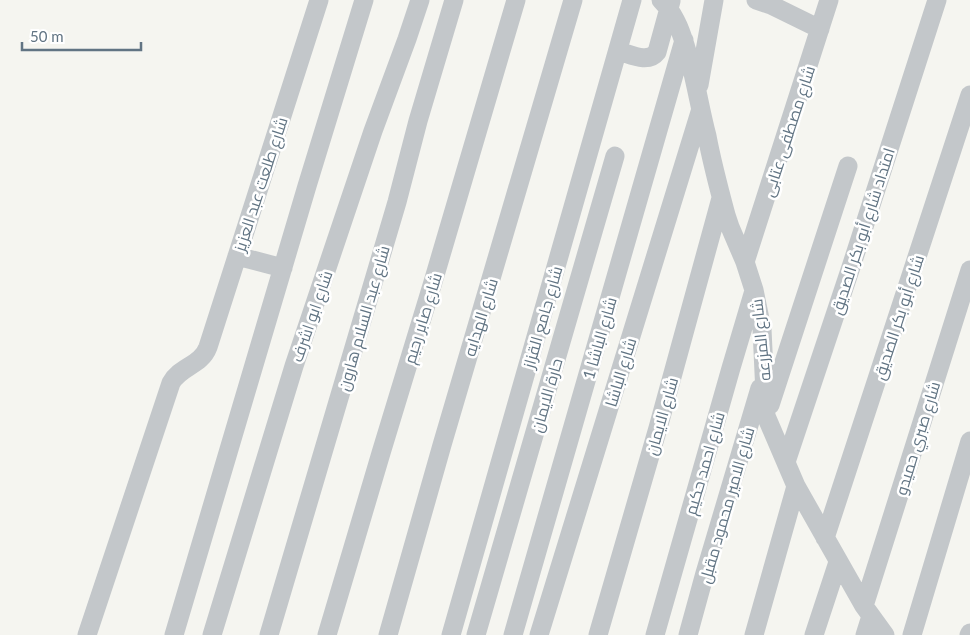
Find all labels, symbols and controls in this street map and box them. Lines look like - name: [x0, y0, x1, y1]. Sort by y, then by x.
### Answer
- scale bar: [22, 20, 141, 52]
- text: 50 m: [30, 27, 64, 45]
- street label: شارع مصطفى عتابى: [758, 63, 821, 200]
- street label: شارع طلعت عبد العزيز: [229, 114, 294, 255]
- street label: امتداد شارع أبو بكر الصديق: [826, 145, 898, 317]
- street label: شارع عبد السلام هارون: [333, 243, 396, 394]
- street label: شارع أبو بكر الصديق: [869, 252, 927, 382]
- street label: شارع جامع القزاز: [518, 264, 569, 372]
- street label: شارع ابو اشرف: [286, 268, 338, 365]
- street label: شارع صابر رحيم: [399, 270, 448, 367]
- street label: شارع الهدايه: [459, 276, 504, 359]
- street label: شارع الباشا 1: [578, 295, 620, 381]
- street label: شارع المزرعه: [746, 298, 777, 382]
- street label: شارع الباشا: [600, 335, 640, 409]
- street label: حارة الايمان: [526, 356, 568, 435]
- street label: شارع الايمان: [641, 375, 684, 458]
- street label: شارع صبري حميدو: [891, 379, 948, 499]
- street label: شارع احمد حكيم: [680, 409, 731, 518]
- street label: شارع الامير محمود مقبل: [695, 425, 760, 586]

